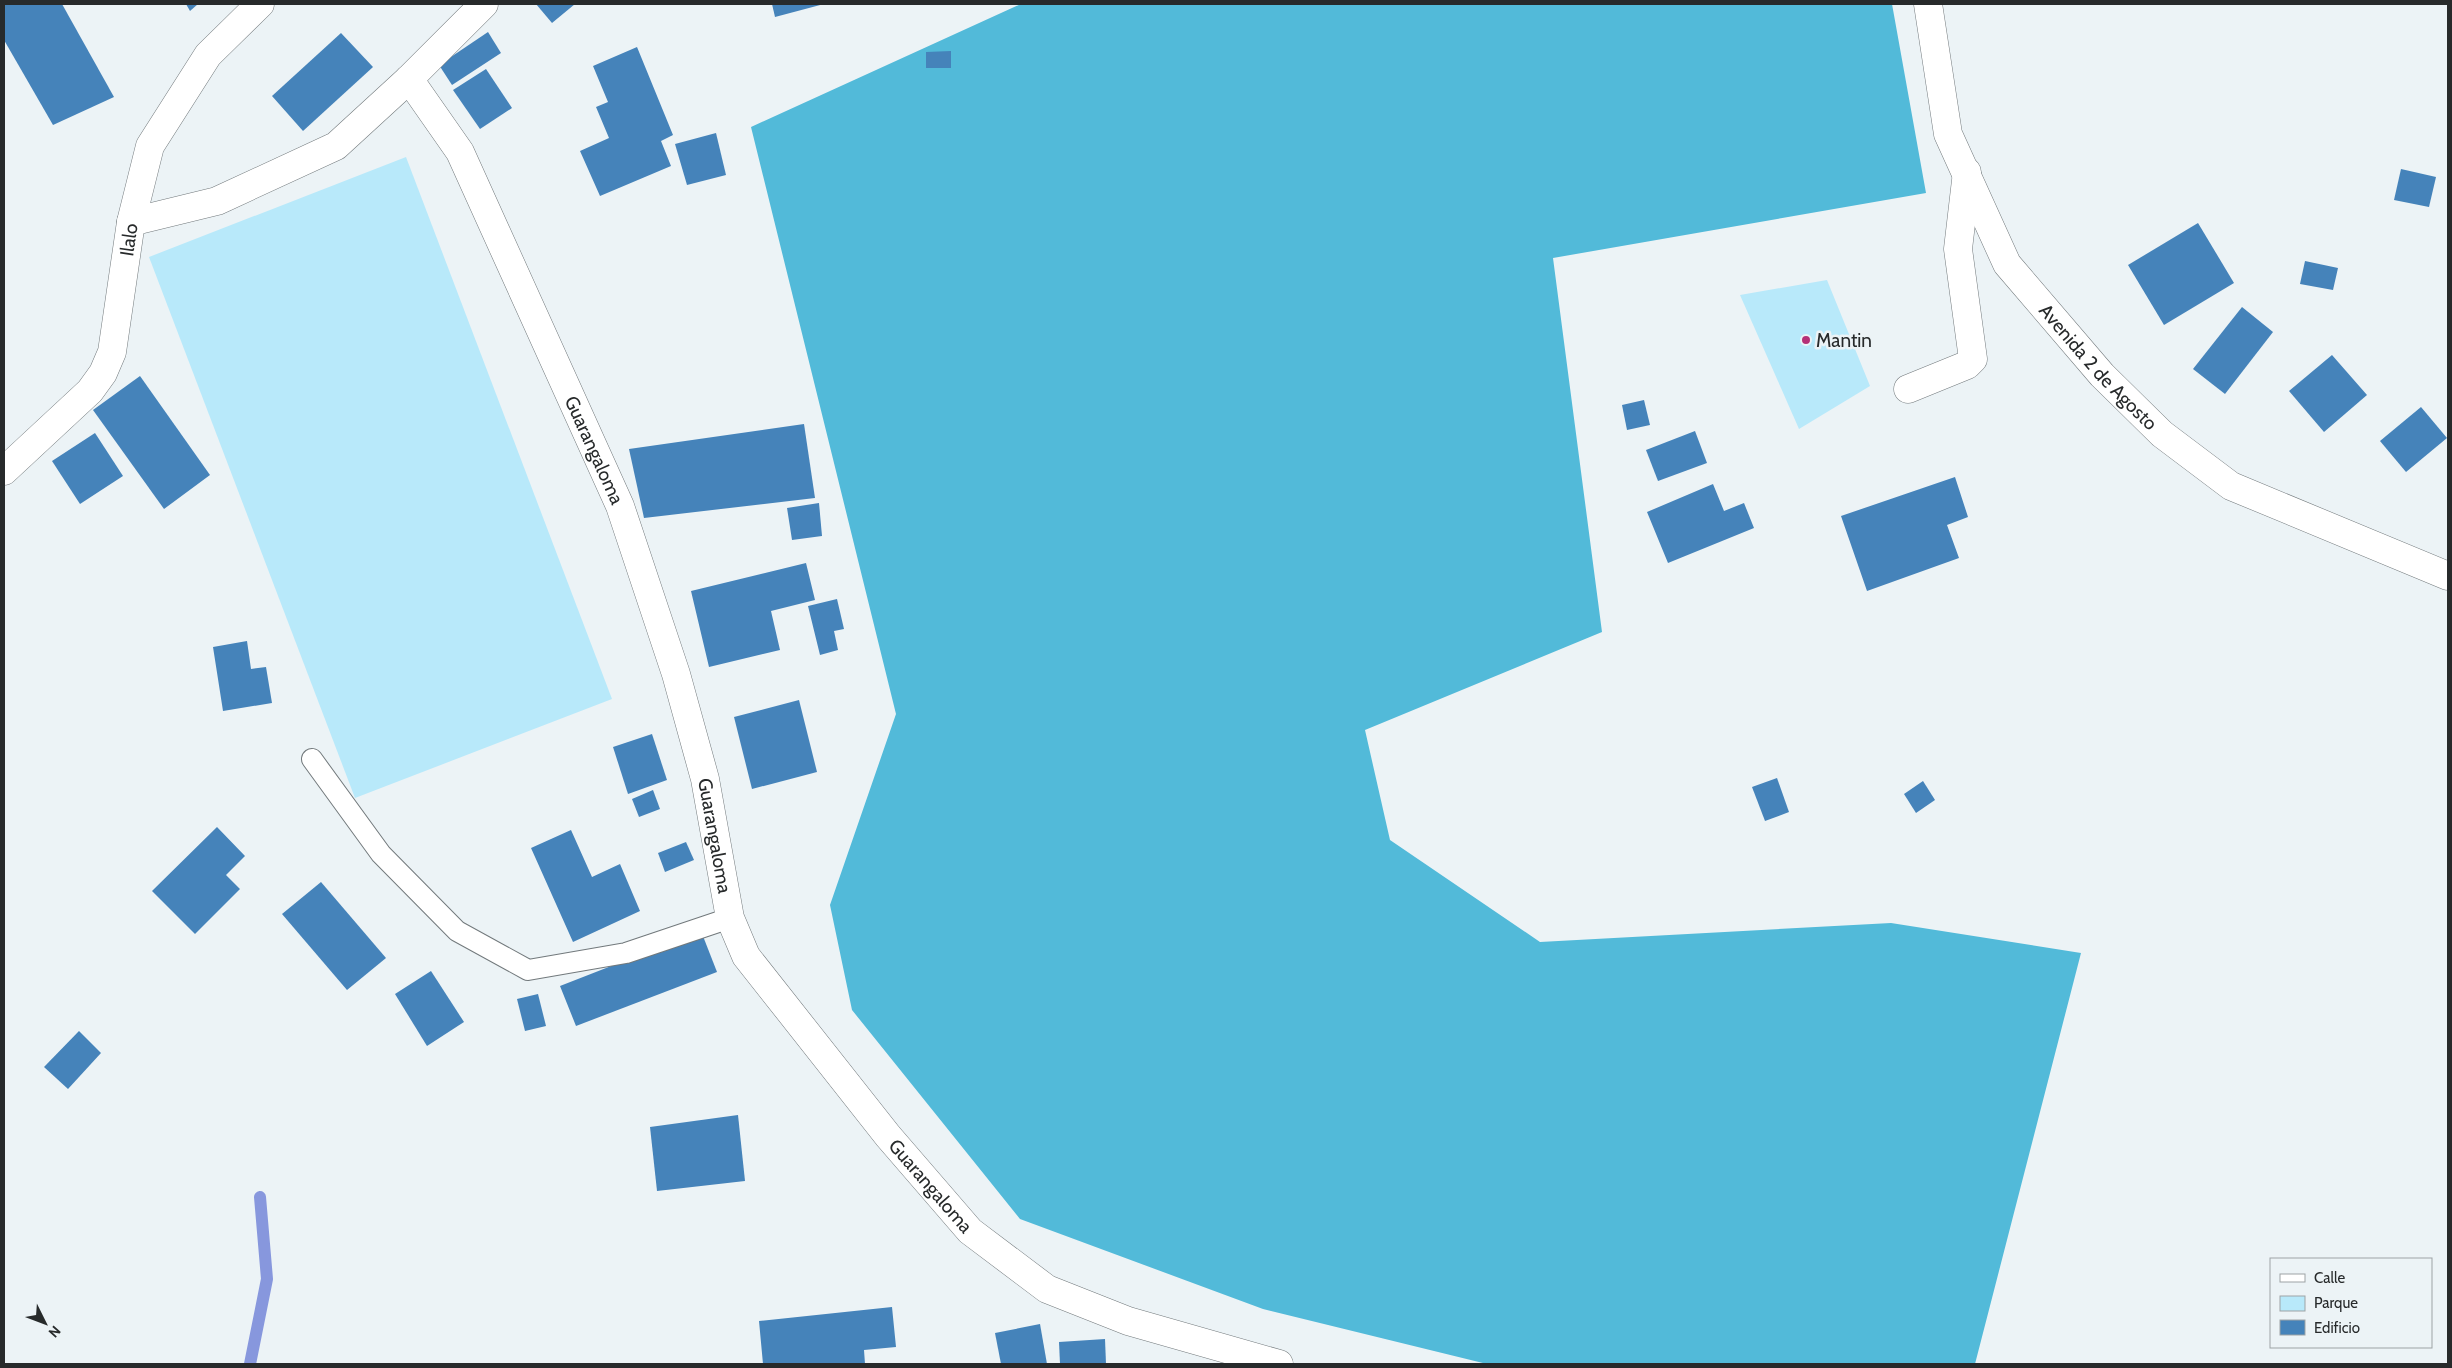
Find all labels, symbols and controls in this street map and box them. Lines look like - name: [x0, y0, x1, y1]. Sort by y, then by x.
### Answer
- street label: Ilalo: [115, 222, 143, 258]
- street label: Avenida 2 de Agosto: [2034, 299, 2162, 435]
- place label: Mantin: [1816, 329, 1872, 352]
- marker: Mantin: [1800, 334, 1812, 346]
- street label: Guarangaloma: [560, 392, 629, 508]
- street label: Guarangaloma: [693, 776, 736, 895]
- street label: Guarangaloma: [884, 1134, 977, 1238]
- legend: [2270, 1258, 2432, 1348]
- text: Calle: [2314, 1269, 2345, 1287]
- text: Parque: [2314, 1294, 2358, 1312]
- north arrow: [20, 1298, 70, 1348]
- text: Edificio: [2314, 1319, 2360, 1337]
- text: N: [45, 1322, 65, 1341]

